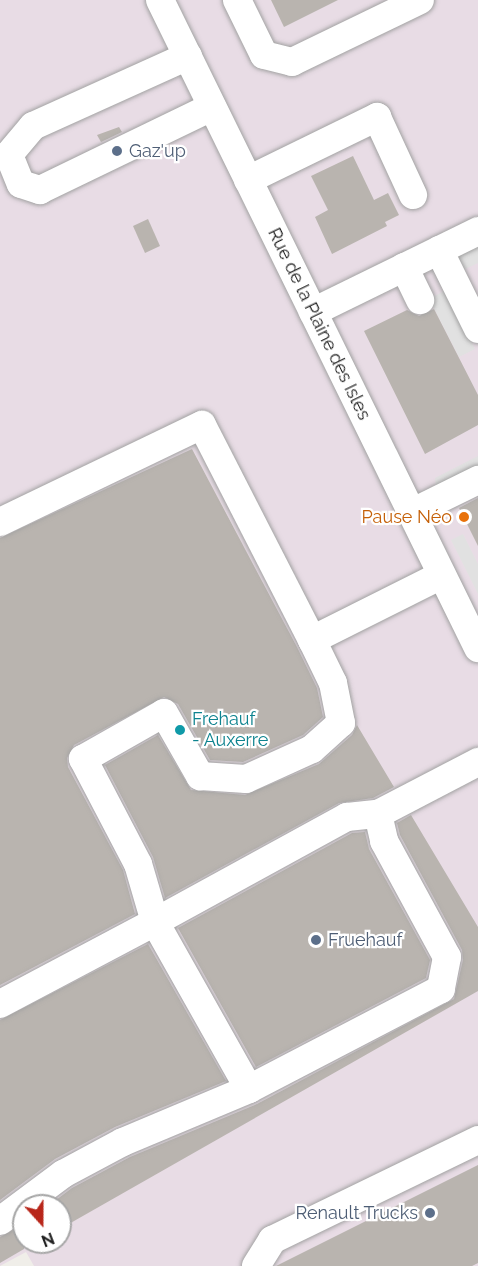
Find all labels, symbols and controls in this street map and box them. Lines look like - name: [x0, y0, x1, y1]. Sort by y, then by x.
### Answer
- place label: Gaz'up: [129, 140, 186, 162]
- marker: Gaz'up: [110, 144, 124, 158]
- street label: Rue de la Plaine des Isles: [263, 225, 375, 423]
- place label: Pause Néo: [362, 506, 452, 528]
- marker: Pause Néo: [457, 510, 471, 524]
- place label: Frehauf - Auxerre: [192, 709, 269, 752]
- marker: Frehauf - Auxerre: [173, 723, 187, 737]
- place label: Fruehauf: [328, 929, 402, 951]
- marker: Fruehauf: [309, 933, 323, 947]
- north arrow: [12, 1194, 72, 1254]
- place label: Renault Trucks: [295, 1202, 418, 1224]
- marker: Renault Trucks: [423, 1206, 437, 1220]
- text: N: [39, 1228, 57, 1250]

